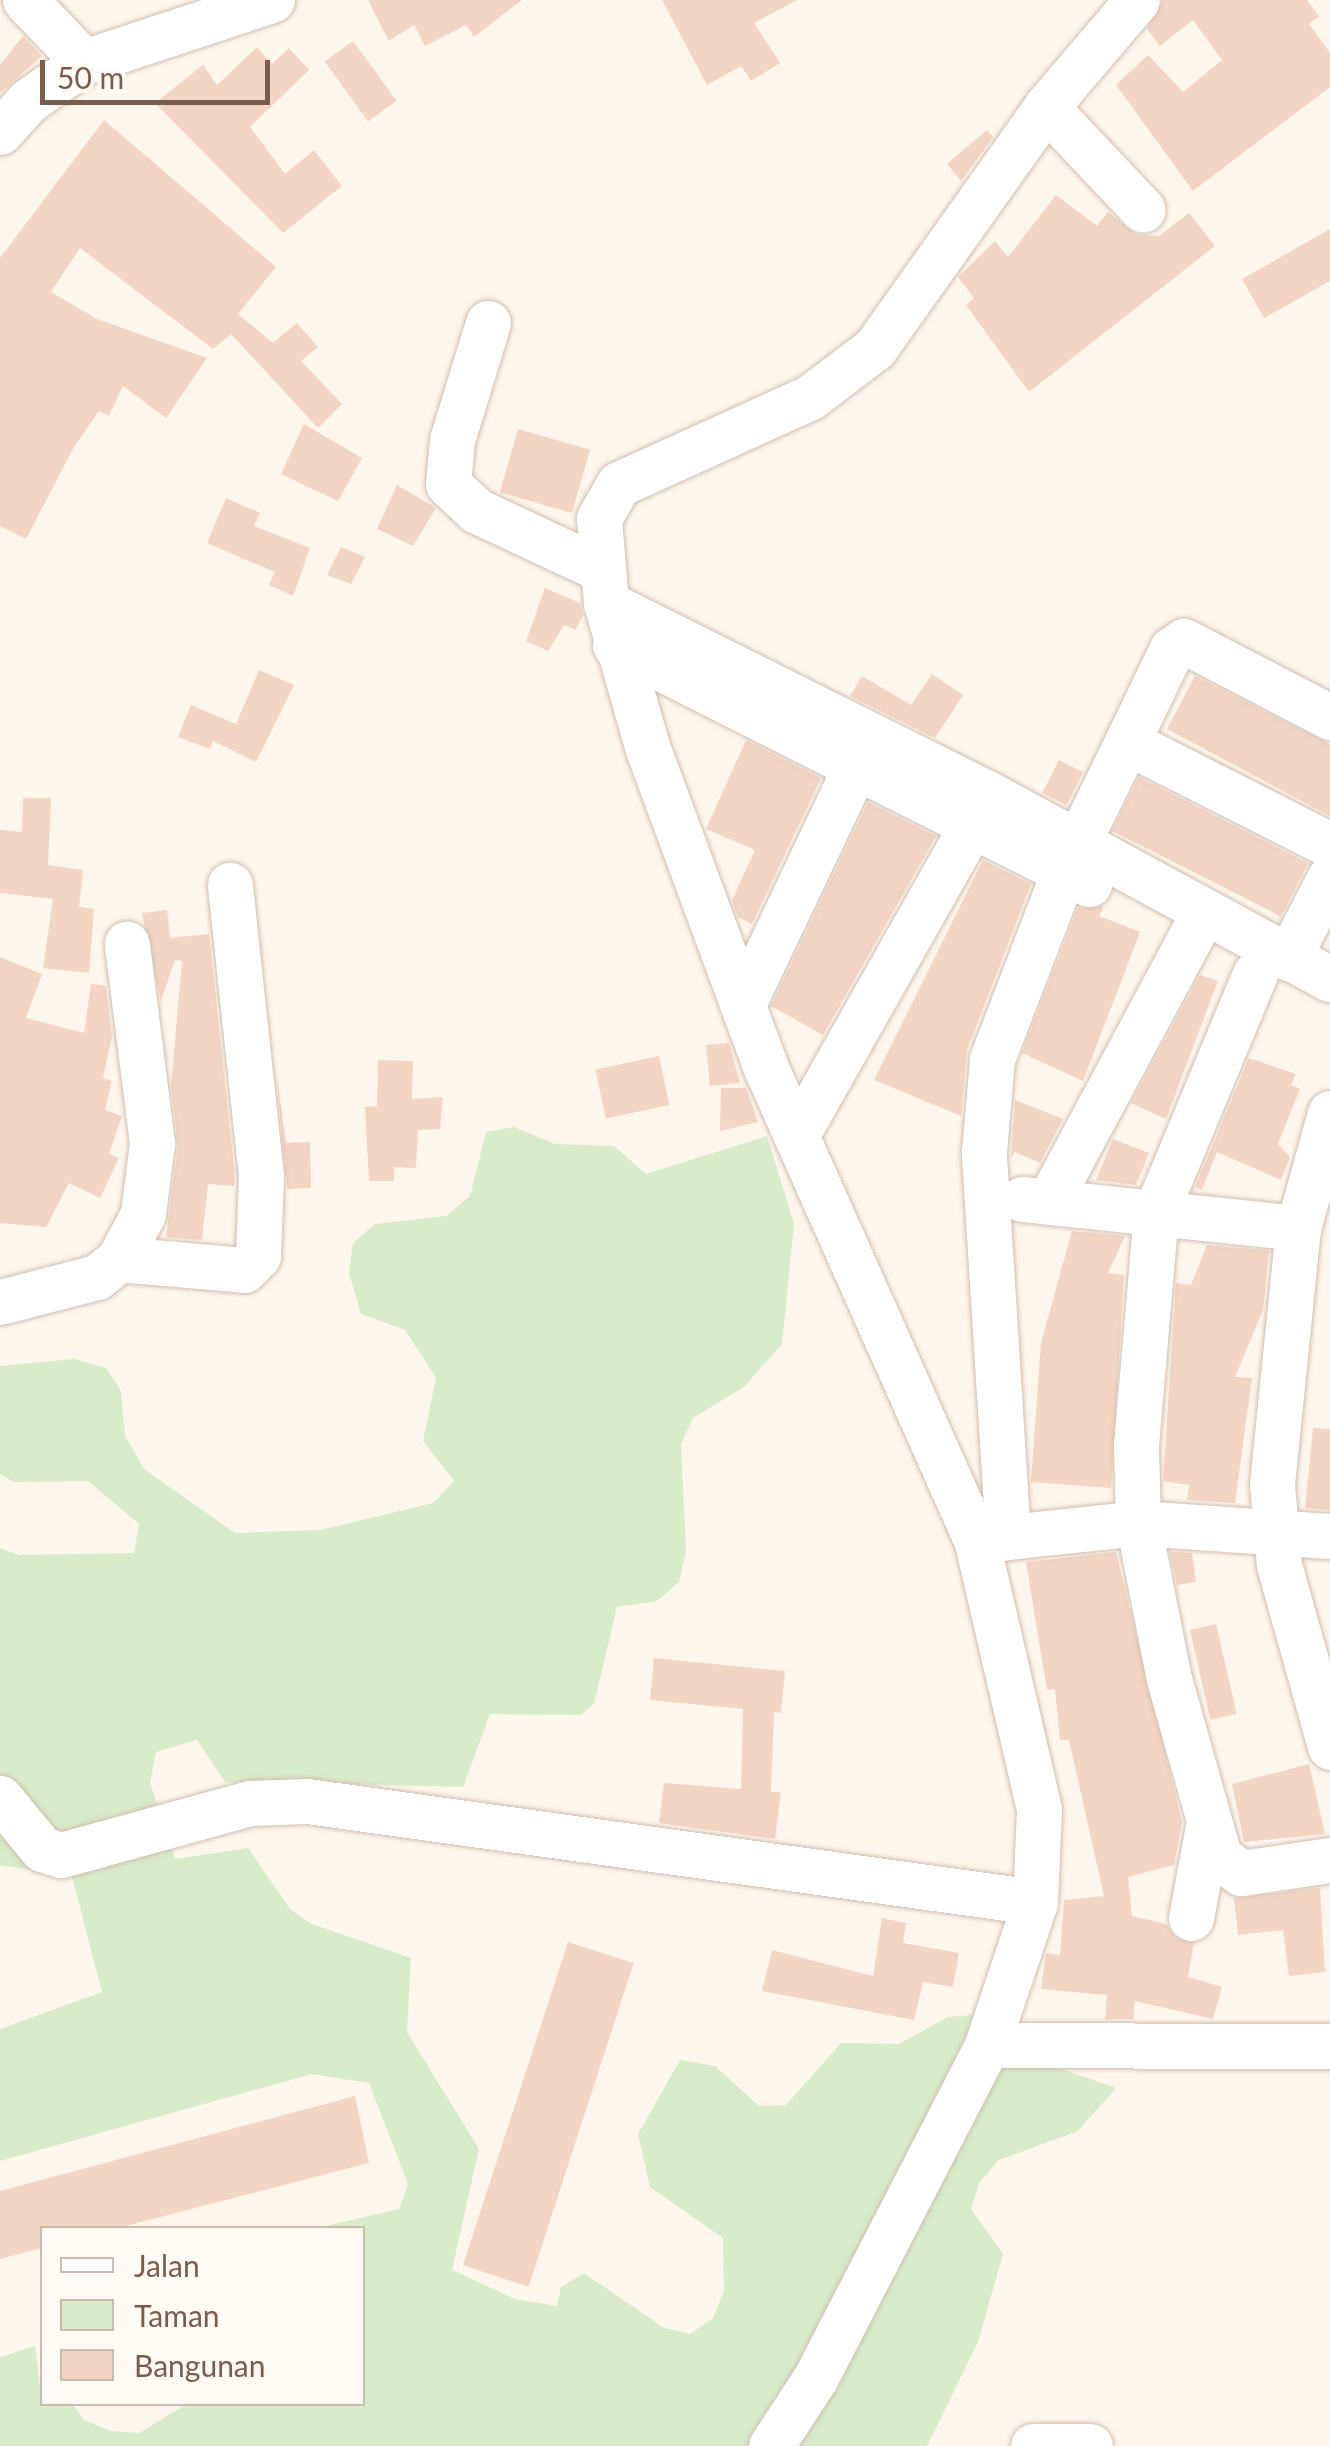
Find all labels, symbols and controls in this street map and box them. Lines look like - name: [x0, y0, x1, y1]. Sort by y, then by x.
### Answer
- scale bar: [45, 40, 275, 102]
- text: 50 m: [57, 59, 124, 95]
- legend: [40, 2226, 365, 2406]
- text: Jalan: [134, 2247, 200, 2283]
- text: Taman: [134, 2297, 220, 2333]
- text: Bangunan: [134, 2347, 266, 2383]

